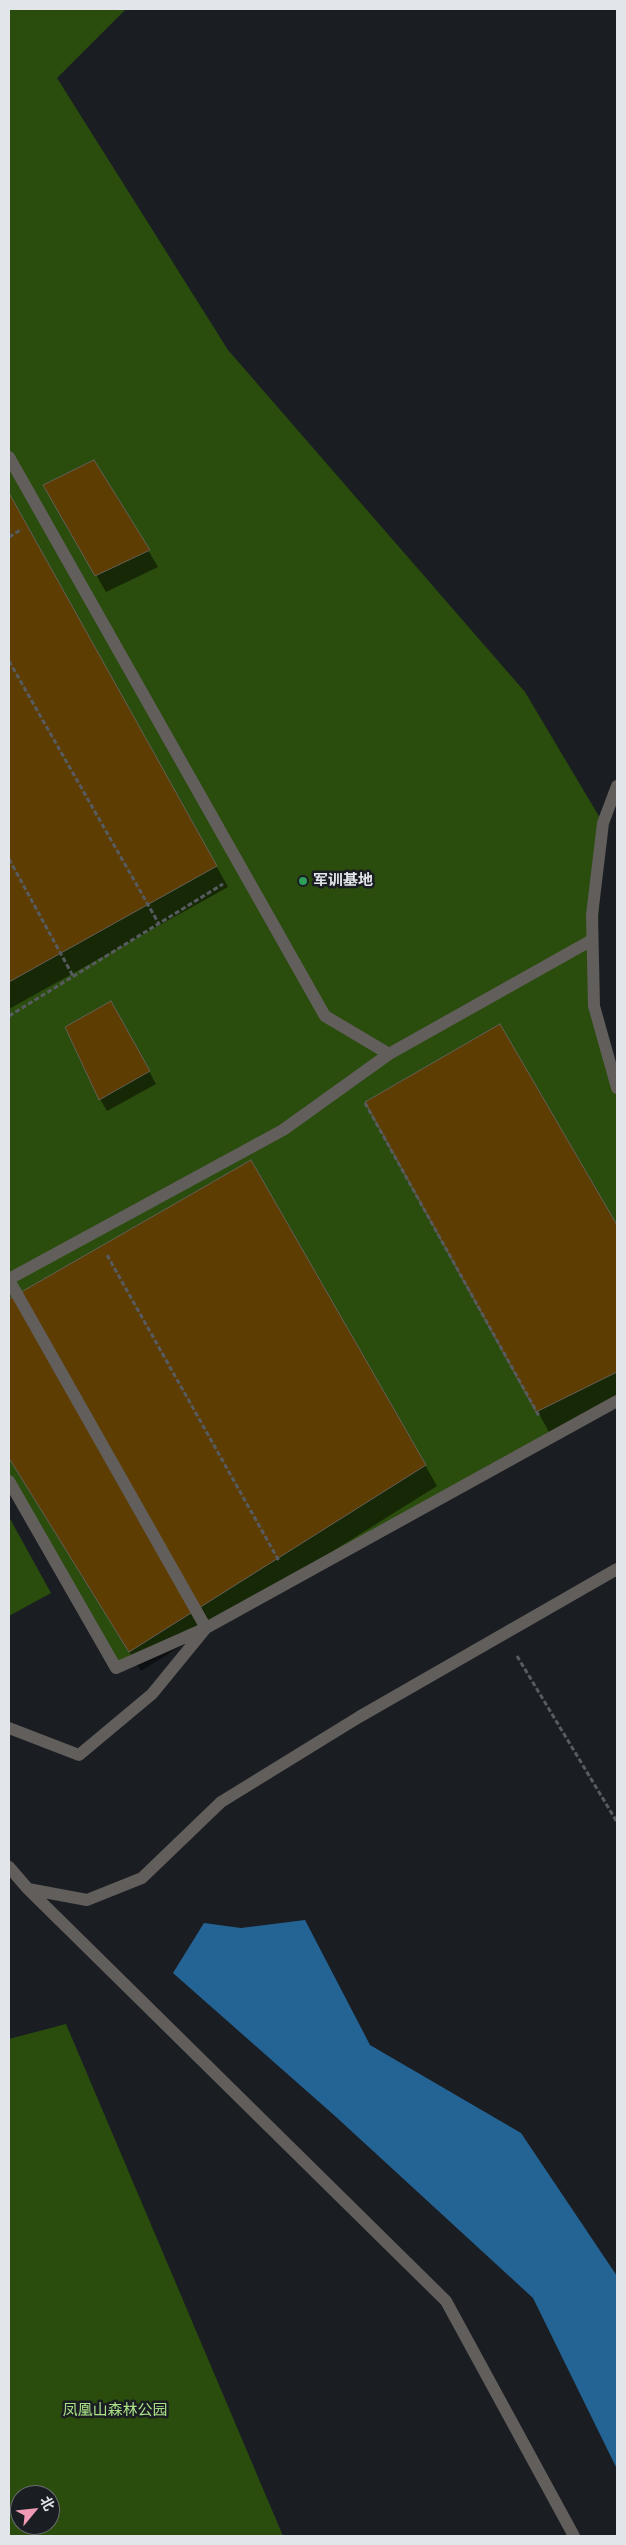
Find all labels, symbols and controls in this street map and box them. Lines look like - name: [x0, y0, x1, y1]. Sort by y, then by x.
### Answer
- place label: 军训基地: [313, 872, 373, 890]
- marker: 军训基地: [297, 875, 309, 887]
- park label: 凤凰山森林公园: [63, 2402, 167, 2420]
- north arrow: [10, 2485, 60, 2535]
- text: 北: [37, 2493, 58, 2513]

